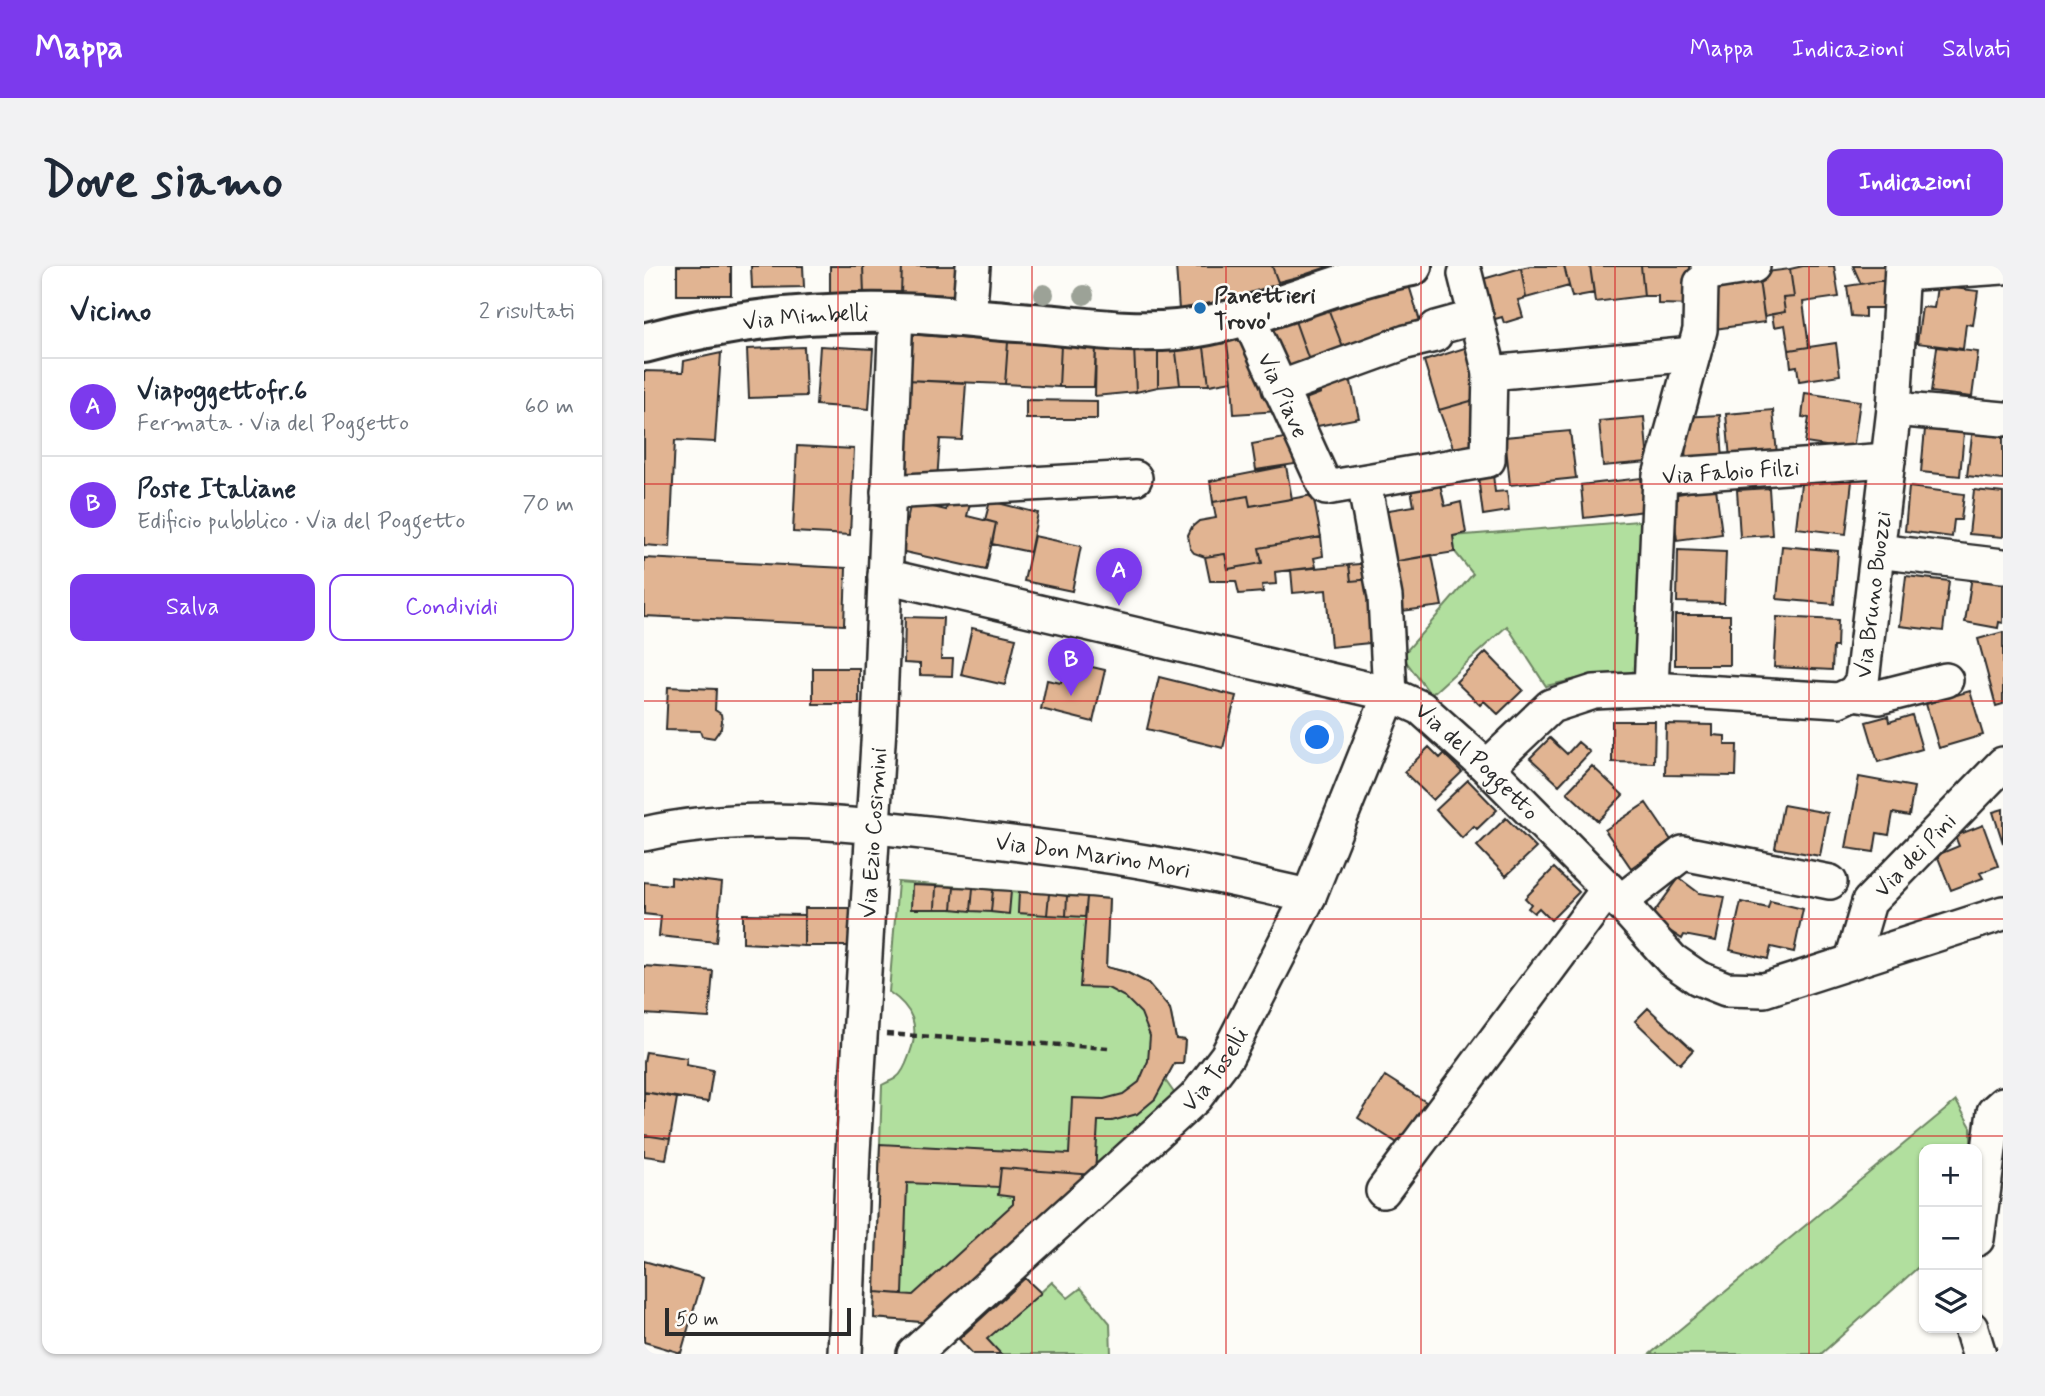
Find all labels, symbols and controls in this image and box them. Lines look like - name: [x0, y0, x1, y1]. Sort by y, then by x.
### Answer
- text: Mappa: [35, 27, 123, 71]
- text: Mappa: [1690, 34, 1754, 65]
- text: Indicazioni: [1792, 34, 1904, 65]
- text: Salvati: [1942, 34, 2010, 65]
- button: Indicazioni: [1827, 149, 2003, 216]
- text: Dove siamo: [42, 150, 283, 215]
- place label: Panettieri Trovo': [1214, 282, 1316, 338]
- text: Vicino: [70, 292, 151, 331]
- text: 2 risultati: [479, 297, 574, 327]
- street label: Via Mimbelli: [741, 300, 869, 339]
- marker: Panettieri Trovo': [1192, 300, 1208, 316]
- street label: Via Piave: [1249, 348, 1314, 443]
- text: Viapoggettofr.6: [137, 375, 307, 409]
- text: A: [85, 392, 101, 422]
- text: 60 m: [525, 392, 574, 422]
- text: Fermata · Via del Poggetto: [137, 409, 409, 439]
- street label: Via Fabio Filzi: [1661, 453, 1801, 493]
- text: Poste Italiane: [137, 473, 296, 507]
- text: B: [86, 490, 100, 520]
- text: 70 m: [522, 490, 574, 520]
- text: Edificio pubblico · Via del Poggetto: [137, 507, 465, 537]
- street label: Via Bruno Buozzi: [1849, 510, 1899, 680]
- pin: A: [1096, 548, 1142, 606]
- button: Salva: [70, 574, 315, 641]
- button: Condividi: [329, 574, 574, 641]
- pin: B: [1048, 638, 1094, 696]
- street label: Via del Poggetto: [1408, 697, 1545, 828]
- your location: [1300, 720, 1334, 754]
- street label: Via Ezio Cosimini: [854, 747, 895, 919]
- street label: Via dei Pini: [1868, 808, 1964, 905]
- street label: Via Don Marino Mori: [994, 828, 1193, 887]
- street label: Via Toselli: [1176, 1023, 1256, 1120]
- map controls: [1919, 1144, 1982, 1333]
- button: +: [1919, 1144, 1982, 1207]
- button: −: [1919, 1207, 1982, 1270]
- button: layers: [1919, 1270, 1982, 1333]
- scale bar: [665, 1305, 850, 1337]
- text: 50 m: [676, 1307, 719, 1332]

